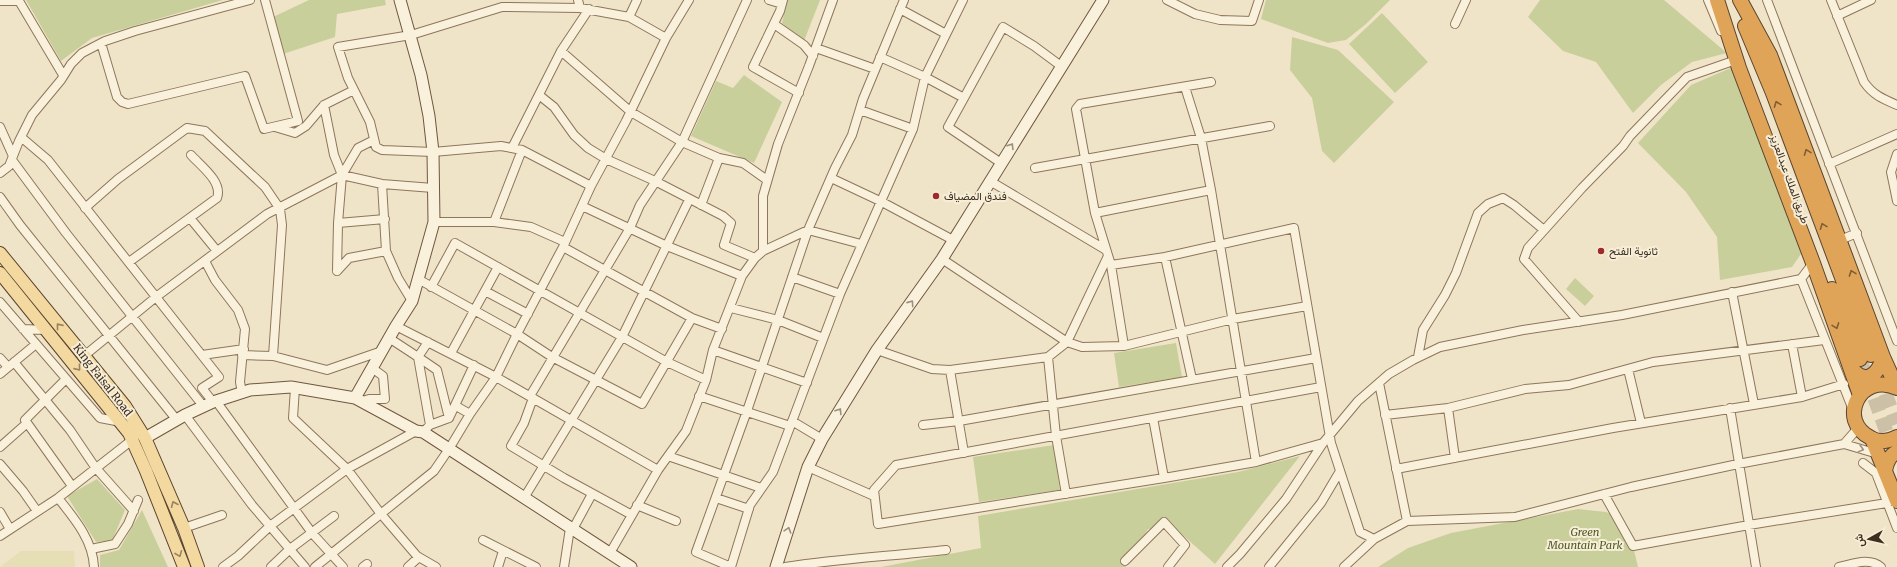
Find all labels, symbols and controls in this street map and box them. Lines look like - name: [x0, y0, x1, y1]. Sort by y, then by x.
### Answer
- one-way arrow: [1774, 101, 1782, 108]
- street label: طريق الملك عبدالعزيز: [1767, 132, 1813, 225]
- one-way arrow: [1007, 143, 1014, 150]
- one-way arrow: [1803, 148, 1811, 155]
- place label: فندق المضياف: [944, 189, 1007, 203]
- marker: فندق المضياف: [931, 191, 941, 201]
- one-way arrow: [1819, 223, 1827, 230]
- place label: ثانوية الفتح: [1609, 244, 1658, 259]
- marker: ثانوية الفتح: [1596, 246, 1606, 256]
- one-way arrow: [1849, 270, 1857, 277]
- one-way arrow: [906, 300, 913, 307]
- one-way arrow: [57, 323, 64, 330]
- one-way arrow: [1831, 323, 1839, 330]
- street label: King Faisal Road: [70, 341, 136, 419]
- one-way arrow: [73, 364, 80, 371]
- one-way arrow: [834, 408, 842, 415]
- one-way arrow: [1857, 444, 1864, 453]
- one-way arrow: [171, 501, 179, 509]
- north arrow: [1849, 519, 1889, 559]
- park label: Green Mountain Park: [1547, 525, 1622, 552]
- one-way arrow: [783, 527, 792, 534]
- text: ش: [1851, 533, 1867, 548]
- one-way arrow: [175, 551, 183, 558]

